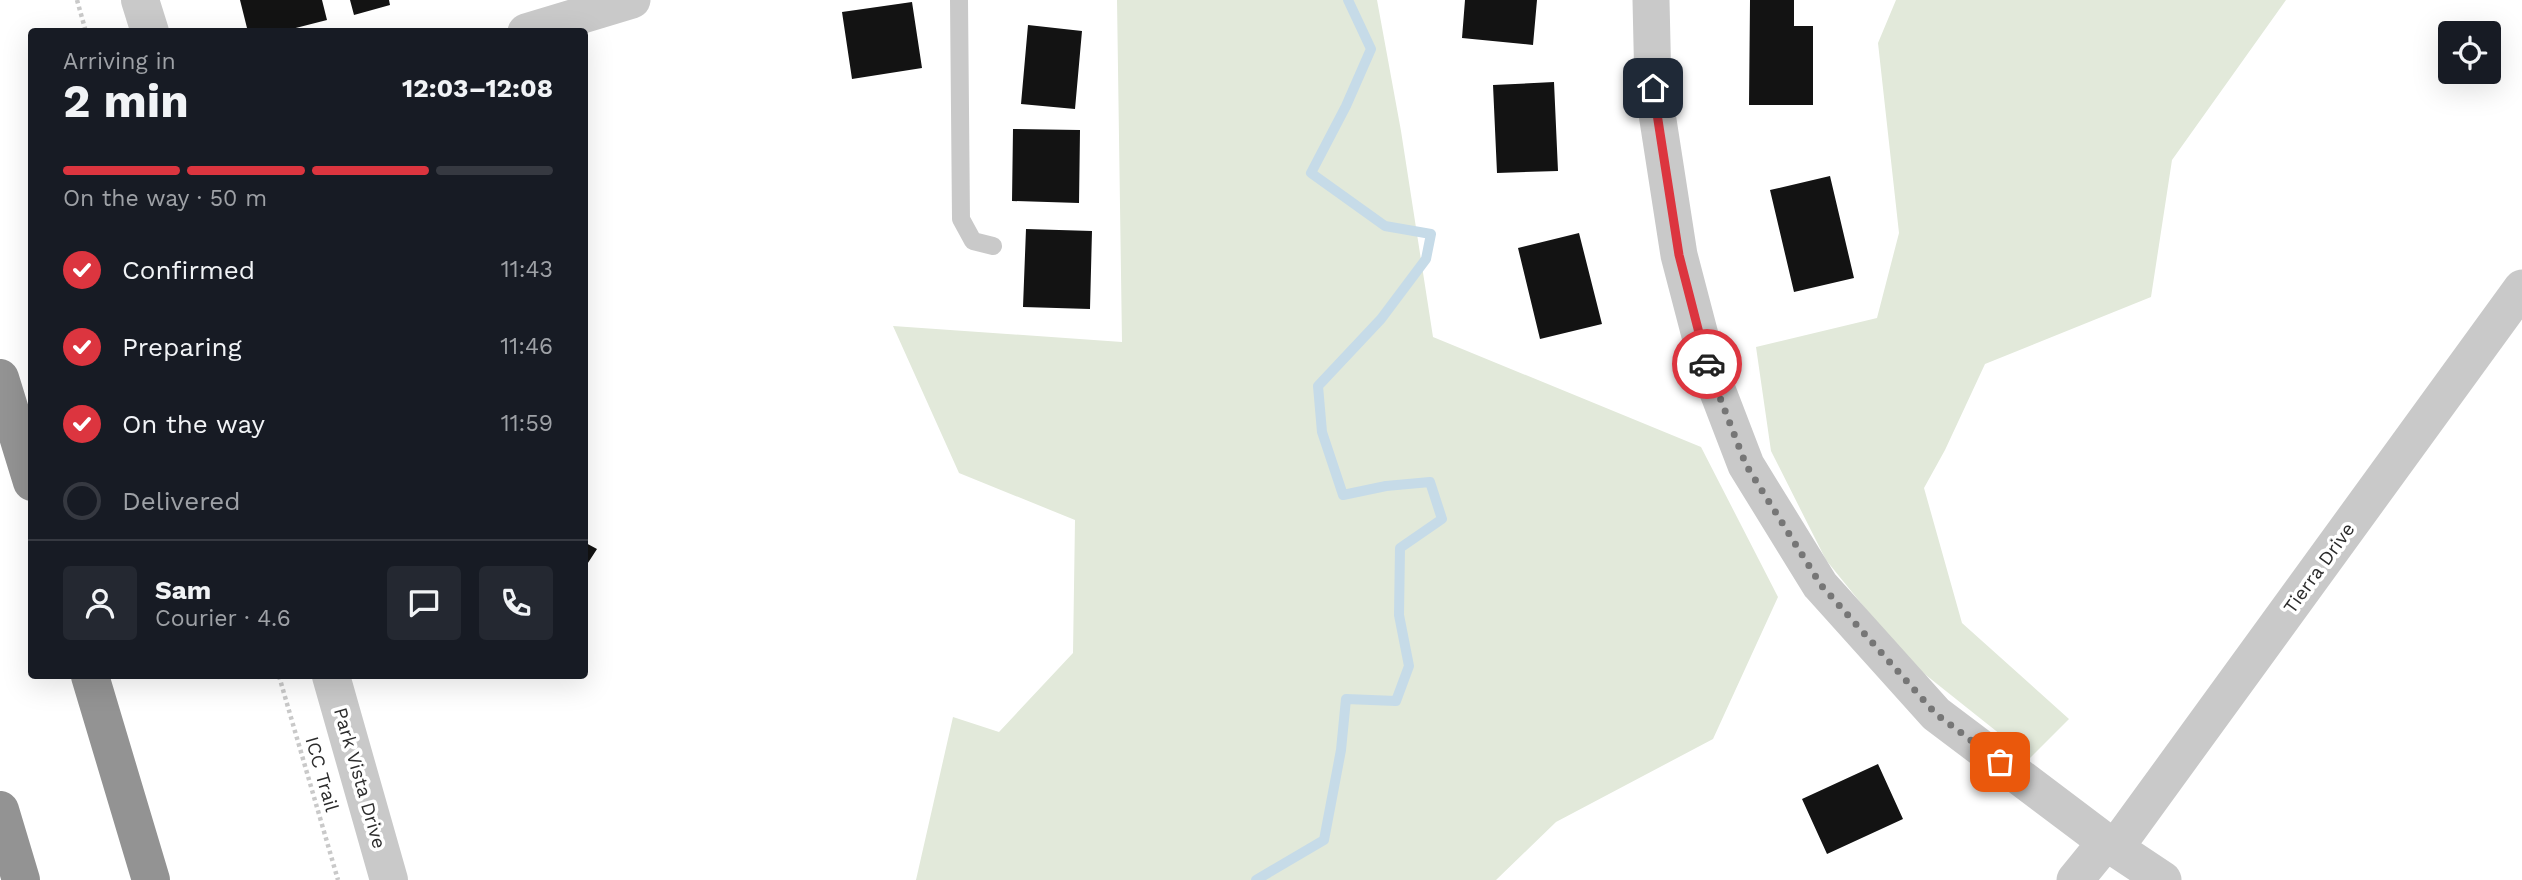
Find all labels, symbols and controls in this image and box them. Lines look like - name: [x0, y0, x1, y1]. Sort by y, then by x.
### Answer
- map controls: [2438, 21, 2501, 84]
- button: locate: [2438, 21, 2501, 84]
- text: Arriving in: [63, 48, 176, 75]
- pin: [1623, 58, 1683, 118]
- icon: home: [1634, 69, 1672, 107]
- text: 12:03–12:08: [402, 73, 553, 103]
- text: 2 min: [63, 74, 189, 128]
- text: On the way · 50 m: [63, 185, 267, 212]
- icon: check: [63, 251, 101, 289]
- text: Confirmed: [122, 255, 255, 285]
- text: 11:43: [501, 256, 553, 283]
- icon: check: [63, 328, 101, 366]
- courier: [1672, 329, 1742, 399]
- text: Preparing: [122, 332, 242, 362]
- text: 11:46: [500, 333, 553, 360]
- icon: car: [1688, 345, 1726, 383]
- icon: check: [63, 405, 101, 443]
- text: On the way: [122, 409, 265, 439]
- text: 11:59: [501, 410, 553, 437]
- text: Delivered: [122, 486, 241, 516]
- street label: Tierra Drive: [2278, 518, 2360, 618]
- button: person: [63, 566, 137, 640]
- button: chat: [387, 566, 461, 640]
- button: phone: [479, 566, 553, 640]
- text: Sam: [155, 575, 211, 605]
- text: Courier · 4.6: [155, 605, 291, 632]
- street label: Park Vista Drive: [329, 705, 391, 851]
- pin: [1970, 732, 2030, 792]
- street label: ICC Trail: [300, 734, 344, 814]
- icon: bag: [1981, 743, 2019, 781]

